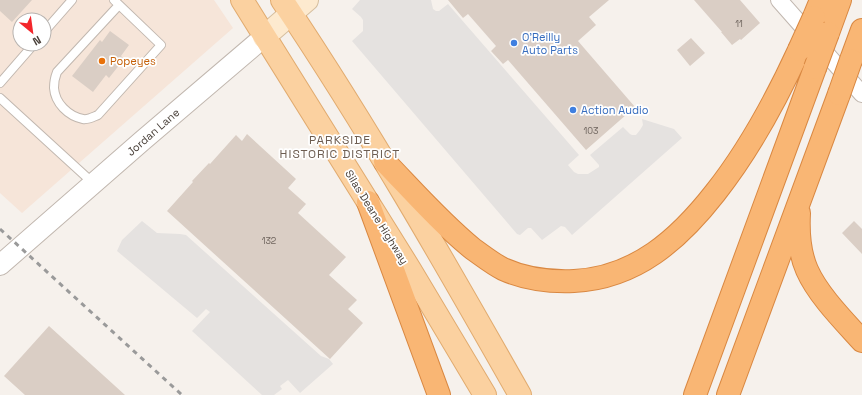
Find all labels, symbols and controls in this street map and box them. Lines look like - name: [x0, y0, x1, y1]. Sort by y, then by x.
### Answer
- north arrow: [12, 12, 52, 52]
- house number: 11: [735, 18, 743, 30]
- place label: O'Reilly Auto Parts: [522, 30, 578, 57]
- text: N: [30, 33, 43, 49]
- marker: O'Reilly Auto Parts: [509, 38, 519, 48]
- place label: Popeyes: [110, 54, 156, 68]
- marker: Popeyes: [97, 56, 107, 66]
- place label: Action Audio: [581, 103, 649, 117]
- street label: Jordan Lane: [124, 105, 182, 159]
- marker: Action Audio: [568, 105, 578, 115]
- house number: 103: [584, 125, 598, 137]
- district label: PARKSIDE HISTORIC DISTRICT: [280, 132, 400, 162]
- street label: Silas Deane Highway: [342, 167, 412, 267]
- house number: 132: [262, 235, 276, 247]

